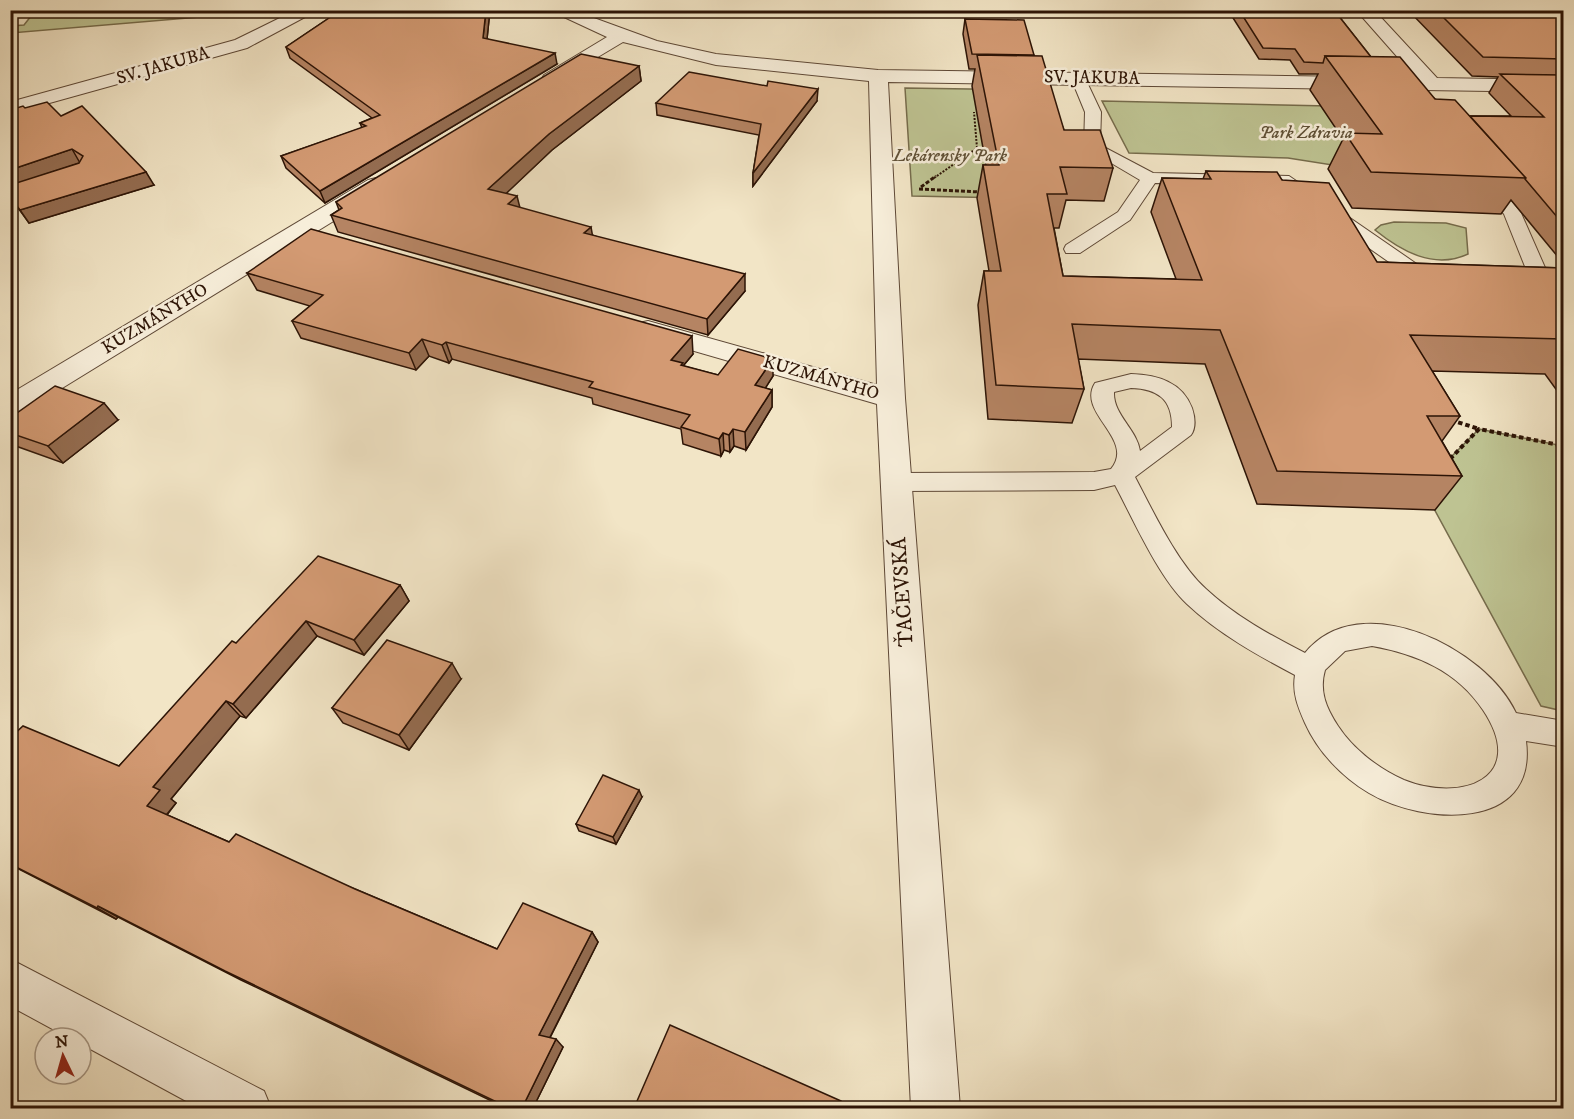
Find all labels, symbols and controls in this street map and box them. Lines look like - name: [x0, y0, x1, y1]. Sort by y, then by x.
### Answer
- street label: SV. JAKUBA: [114, 42, 213, 90]
- street label: SV. JAKUBA: [1044, 66, 1141, 90]
- park label: Park Zdravia: [1259, 122, 1353, 144]
- park label: Lekárensky Park: [892, 145, 1008, 167]
- street label: KUZMÁNYHO: [97, 278, 212, 359]
- street label: KUZMÁNYHO: [760, 350, 882, 405]
- street label: ŤAČEVSKÁ: [884, 536, 920, 648]
- north arrow: [33, 1026, 93, 1086]
- text: N: [54, 1032, 69, 1053]

